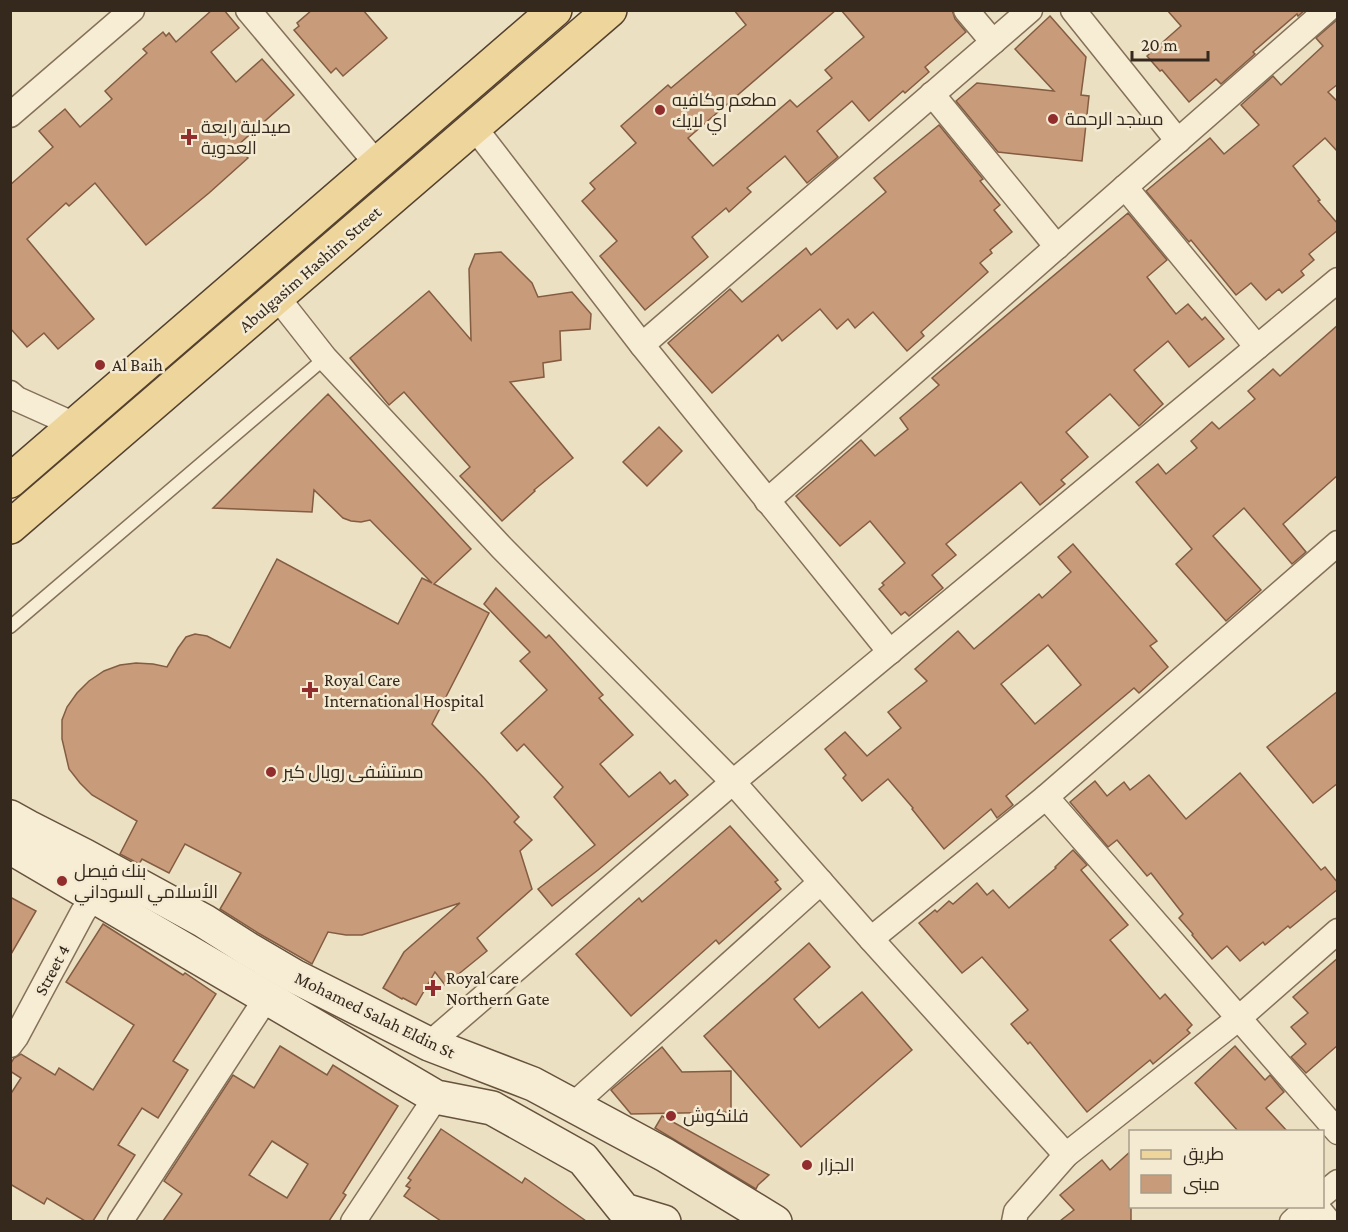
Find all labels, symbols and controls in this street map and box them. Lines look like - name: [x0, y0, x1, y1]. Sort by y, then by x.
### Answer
- scale bar: [1132, 24, 1208, 62]
- text: 20 m: [1141, 35, 1178, 55]
- place label: مطعم وكافيه اي لايك: [672, 90, 777, 135]
- marker: مطعم وكافيه اي لايك: [653, 103, 667, 117]
- place label: مسجد الرحمة: [1065, 109, 1164, 130]
- marker: مسجد الرحمة: [1046, 112, 1060, 126]
- place label: صيدلية رابعة العدوية: [201, 117, 291, 159]
- marker: صيدلية رابعة العدوية: [182, 130, 196, 144]
- street label: Abulgasim Hashim Street: [235, 201, 386, 336]
- place label: Al Baih: [112, 355, 163, 375]
- marker: Al Baih: [93, 358, 107, 372]
- place label: Royal Care International Hospital: [324, 670, 484, 711]
- marker: Royal Care International Hospital: [301, 681, 319, 699]
- place label: مستشفى رويال كير: [282, 762, 424, 783]
- marker: مستشفى رويال كير: [264, 765, 278, 779]
- place label: بنك فيصل الأسلامي السوداني: [74, 861, 218, 906]
- marker: بنك فيصل الأسلامي السوداني: [55, 874, 69, 888]
- street label: Street 4: [30, 941, 74, 999]
- street label: Mohamed Salah Eldin St: [291, 967, 459, 1063]
- place label: Royal care Northern Gate: [446, 968, 550, 1009]
- marker: Royal care Northern Gate: [424, 979, 442, 997]
- place label: فلنكوش: [683, 1106, 749, 1127]
- marker: فلنكوش: [664, 1109, 678, 1123]
- legend: [1129, 1130, 1324, 1208]
- text: طريق: [1183, 1144, 1224, 1166]
- place label: الجزار: [818, 1155, 855, 1176]
- marker: الجزار: [800, 1158, 814, 1172]
- text: مبنى: [1183, 1174, 1220, 1195]

